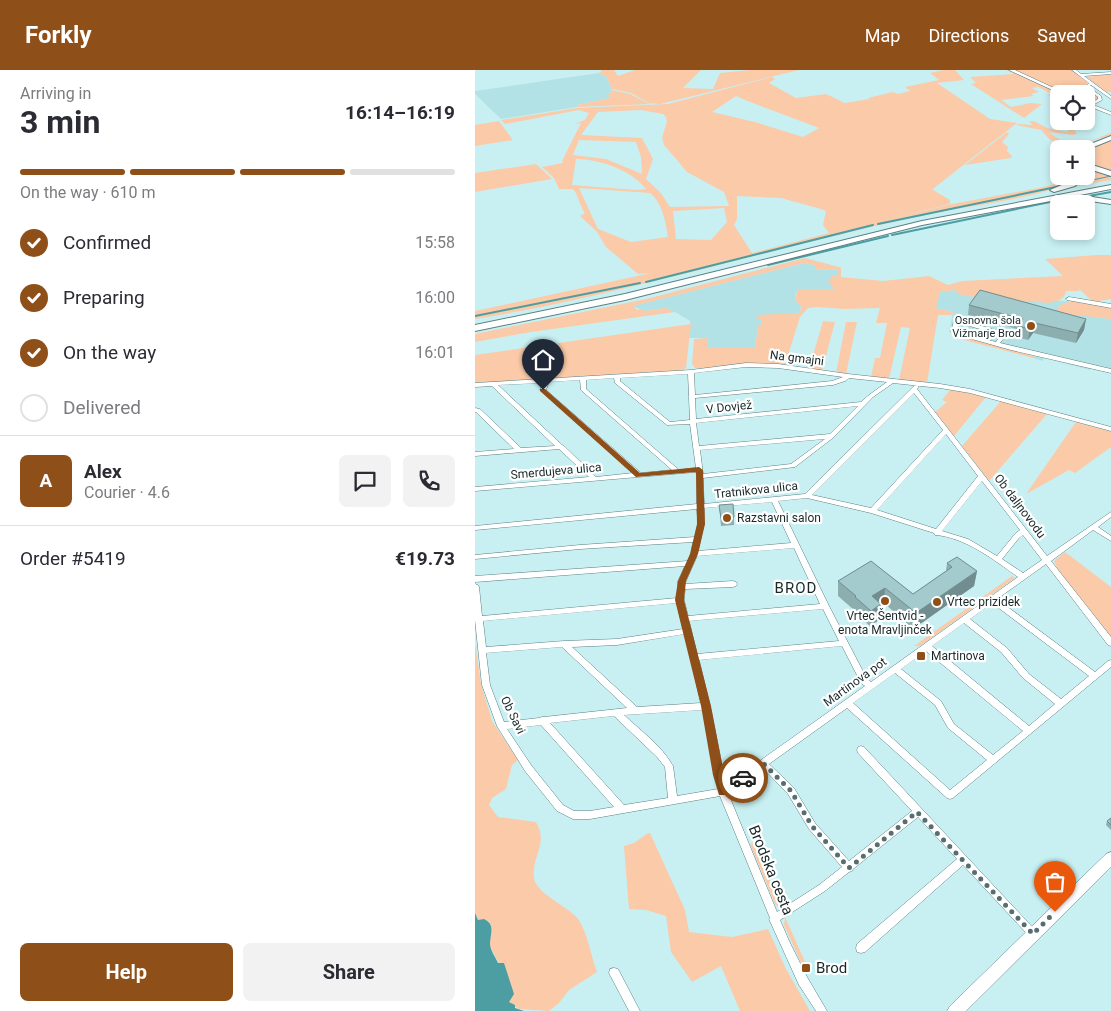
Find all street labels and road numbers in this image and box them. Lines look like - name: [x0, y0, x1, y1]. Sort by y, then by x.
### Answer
- street label: Na gmajni: [769, 348, 825, 368]
- street label: V Dovjež: [705, 398, 753, 416]
- street label: Smerdujeva ulica: [510, 460, 602, 482]
- street label: Ob daljnovodu: [991, 471, 1049, 541]
- street label: Tratnikova ulica: [714, 479, 798, 501]
- street label: Martinova pot: [821, 654, 889, 710]
- street label: Ob Savi: [498, 694, 528, 736]
- street label: Brodska cesta: [745, 823, 797, 917]

